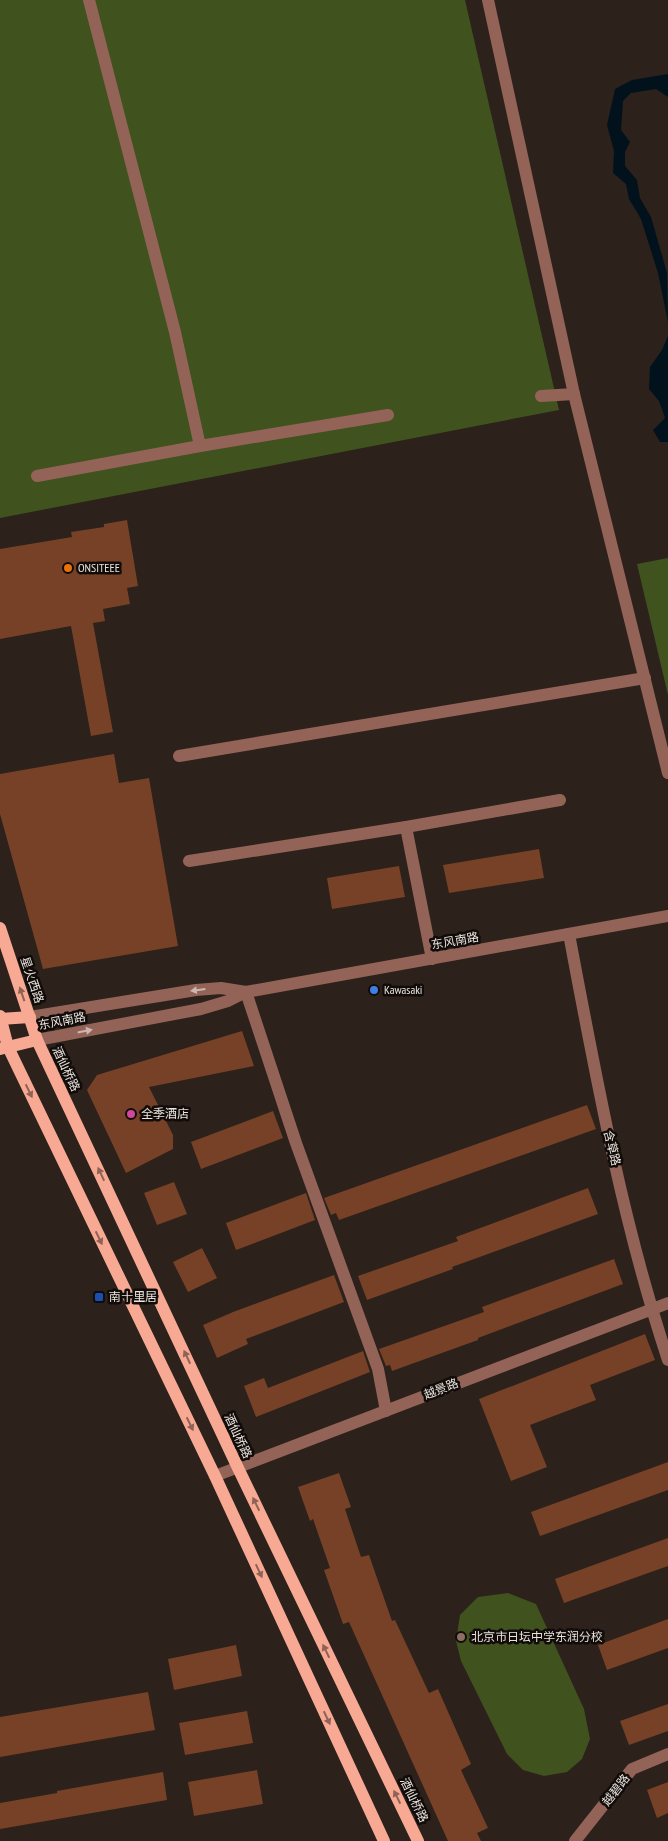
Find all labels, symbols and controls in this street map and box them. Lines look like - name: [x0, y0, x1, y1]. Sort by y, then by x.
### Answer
- place label: ONSITEEE: [78, 560, 120, 575]
- marker: ONSITEEE: [62, 562, 74, 574]
- street label: 东风南路: [430, 929, 480, 952]
- street label: 星火西路: [18, 955, 47, 1005]
- place label: Kawasaki: [384, 982, 422, 997]
- marker: Kawasaki: [368, 984, 380, 996]
- one-way arrow: [18, 986, 26, 1001]
- one-way arrow: [189, 987, 205, 995]
- street label: 东风南路: [37, 1009, 87, 1032]
- one-way arrow: [78, 1027, 93, 1035]
- street label: 酒仙桥路: [50, 1044, 83, 1094]
- one-way arrow: [25, 1084, 33, 1098]
- place label: 全季酒店: [141, 1106, 189, 1121]
- marker: 全季酒店: [125, 1108, 137, 1120]
- street label: 含草路: [601, 1129, 624, 1167]
- one-way arrow: [97, 1167, 105, 1181]
- one-way arrow: [95, 1230, 104, 1245]
- place label: 南十里居: [109, 1289, 157, 1304]
- marker: 南十里居: [93, 1291, 105, 1303]
- one-way arrow: [182, 1350, 190, 1364]
- street label: 越景路: [421, 1375, 460, 1402]
- street label: 酒仙桥路: [222, 1411, 255, 1461]
- one-way arrow: [186, 1417, 194, 1431]
- one-way arrow: [251, 1497, 260, 1512]
- one-way arrow: [255, 1564, 263, 1578]
- place label: 北京市日坛中学东润分校: [471, 1629, 603, 1644]
- marker: 北京市日坛中学东润分校: [455, 1631, 467, 1643]
- one-way arrow: [322, 1644, 330, 1658]
- one-way arrow: [324, 1711, 332, 1725]
- street label: 越碧路: [599, 1771, 633, 1808]
- street label: 酒仙桥路: [397, 1775, 432, 1825]
- one-way arrow: [393, 1790, 401, 1804]

